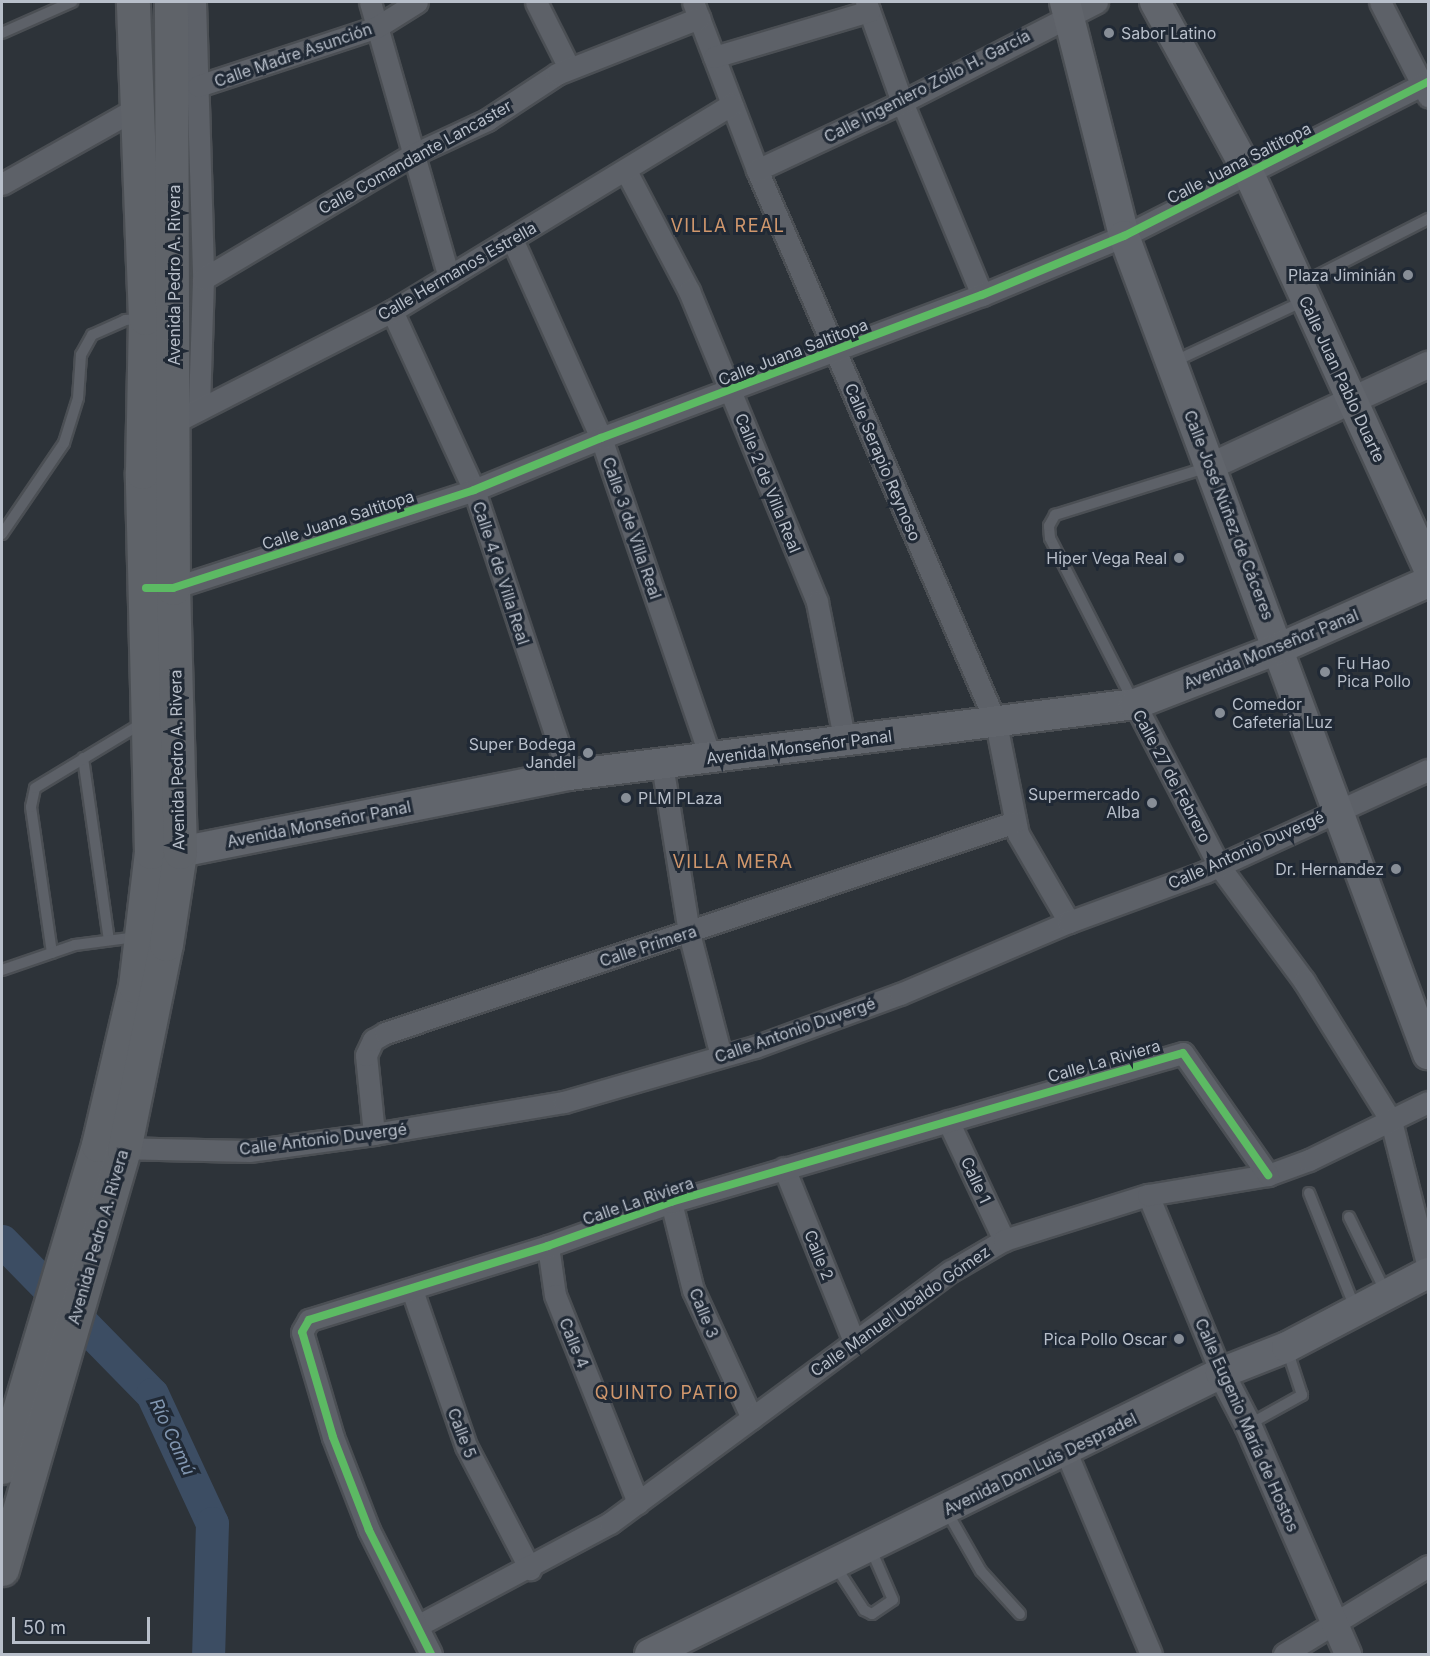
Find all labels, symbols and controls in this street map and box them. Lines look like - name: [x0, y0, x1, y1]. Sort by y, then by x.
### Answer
- street label: Calle Madre Asunción: [212, 19, 374, 91]
- place label: Sabor Latino: [1121, 23, 1216, 43]
- street label: Calle Ingeniero Zoilo H. García: [821, 26, 1033, 146]
- marker: Sabor Latino: [1102, 26, 1116, 40]
- street label: Calle Comandante Lancaster: [315, 96, 515, 218]
- street label: Calle Juana Saltitopa: [1164, 118, 1314, 208]
- street label: Avenida Pedro A. Rivera: [164, 184, 184, 366]
- district label: VILLA REAL: [670, 215, 786, 237]
- street label: Calle Hermanos Estrella: [374, 218, 540, 324]
- place label: Plaza Jiminián: [1288, 265, 1396, 285]
- marker: Plaza Jiminián: [1401, 268, 1415, 282]
- street label: Calle Juan Pablo Duarte: [1295, 293, 1389, 465]
- street label: Calle Juana Saltitopa: [715, 315, 871, 389]
- street label: Calle Serapio Reynoso: [841, 380, 925, 544]
- street label: Calle José Núñez de Cáceres: [1180, 407, 1278, 623]
- street label: Calle 2 de Villa Real: [731, 410, 805, 556]
- street label: Calle 3 de Villa Real: [599, 455, 665, 601]
- street label: Calle Juana Saltitopa: [259, 486, 417, 554]
- street label: Calle 4 de Villa Real: [469, 499, 533, 647]
- place label: Hiper Vega Real: [1046, 548, 1167, 568]
- marker: Hiper Vega Real: [1172, 551, 1186, 565]
- street label: Avenida Monseñor Panal: [1181, 605, 1361, 693]
- place label: Fu Hao Pica Pollo: [1337, 653, 1411, 691]
- marker: Fu Hao Pica Pollo: [1318, 665, 1332, 679]
- street label: Avenida Pedro A. Rivera: [166, 669, 188, 851]
- place label: Comedor Cafeteria Luz: [1232, 694, 1333, 732]
- street label: Calle 27 de Febrero: [1129, 706, 1215, 846]
- marker: Comedor Cafeteria Luz: [1213, 706, 1227, 720]
- street label: Avenida Monseñor Panal: [705, 726, 893, 768]
- place label: Super Bodega Jandel: [469, 734, 576, 772]
- marker: Super Bodega Jandel: [581, 746, 595, 760]
- place label: Supermercado Alba: [1028, 784, 1140, 822]
- place label: PLM PLaza: [638, 788, 722, 808]
- marker: PLM PLaza: [619, 791, 633, 805]
- marker: Supermercado Alba: [1145, 796, 1159, 810]
- street label: Avenida Monseñor Panal: [225, 797, 413, 851]
- street label: Calle Antonio Duvergé: [1165, 807, 1327, 893]
- district label: VILLA MERA: [672, 851, 794, 873]
- place label: Dr. Hernandez: [1275, 859, 1384, 879]
- marker: Dr. Hernandez: [1389, 862, 1403, 876]
- street label: Calle Primera: [597, 921, 699, 971]
- street label: Calle Antonio Duvergé: [712, 993, 878, 1067]
- street label: Calle La Riviera: [1046, 1036, 1162, 1086]
- street label: Calle Antonio Duvergé: [238, 1119, 408, 1159]
- street label: Avenida Pedro A. Rivera: [64, 1147, 132, 1327]
- street label: Calle 1: [957, 1154, 995, 1206]
- street label: Calle La Riviera: [580, 1173, 696, 1229]
- street label: Calle 2: [800, 1227, 838, 1283]
- street label: Calle Manuel Ubaldo Gómez: [807, 1242, 993, 1380]
- street label: Calle 3: [685, 1285, 723, 1341]
- street label: Calle 4: [555, 1315, 593, 1371]
- street label: Calle Eugenio María de Hostos: [1191, 1315, 1303, 1535]
- place label: Pica Pollo Oscar: [1044, 1329, 1167, 1349]
- marker: Pica Pollo Oscar: [1172, 1332, 1186, 1346]
- district label: QUINTO PATIO: [595, 1382, 739, 1404]
- water label: Río Camú: [145, 1395, 199, 1479]
- street label: Calle 5: [444, 1405, 480, 1461]
- street label: Avenida Don Luis Despradel: [940, 1409, 1140, 1519]
- scale bar: [15, 1605, 153, 1643]
- text: 50 m: [23, 1617, 66, 1638]

